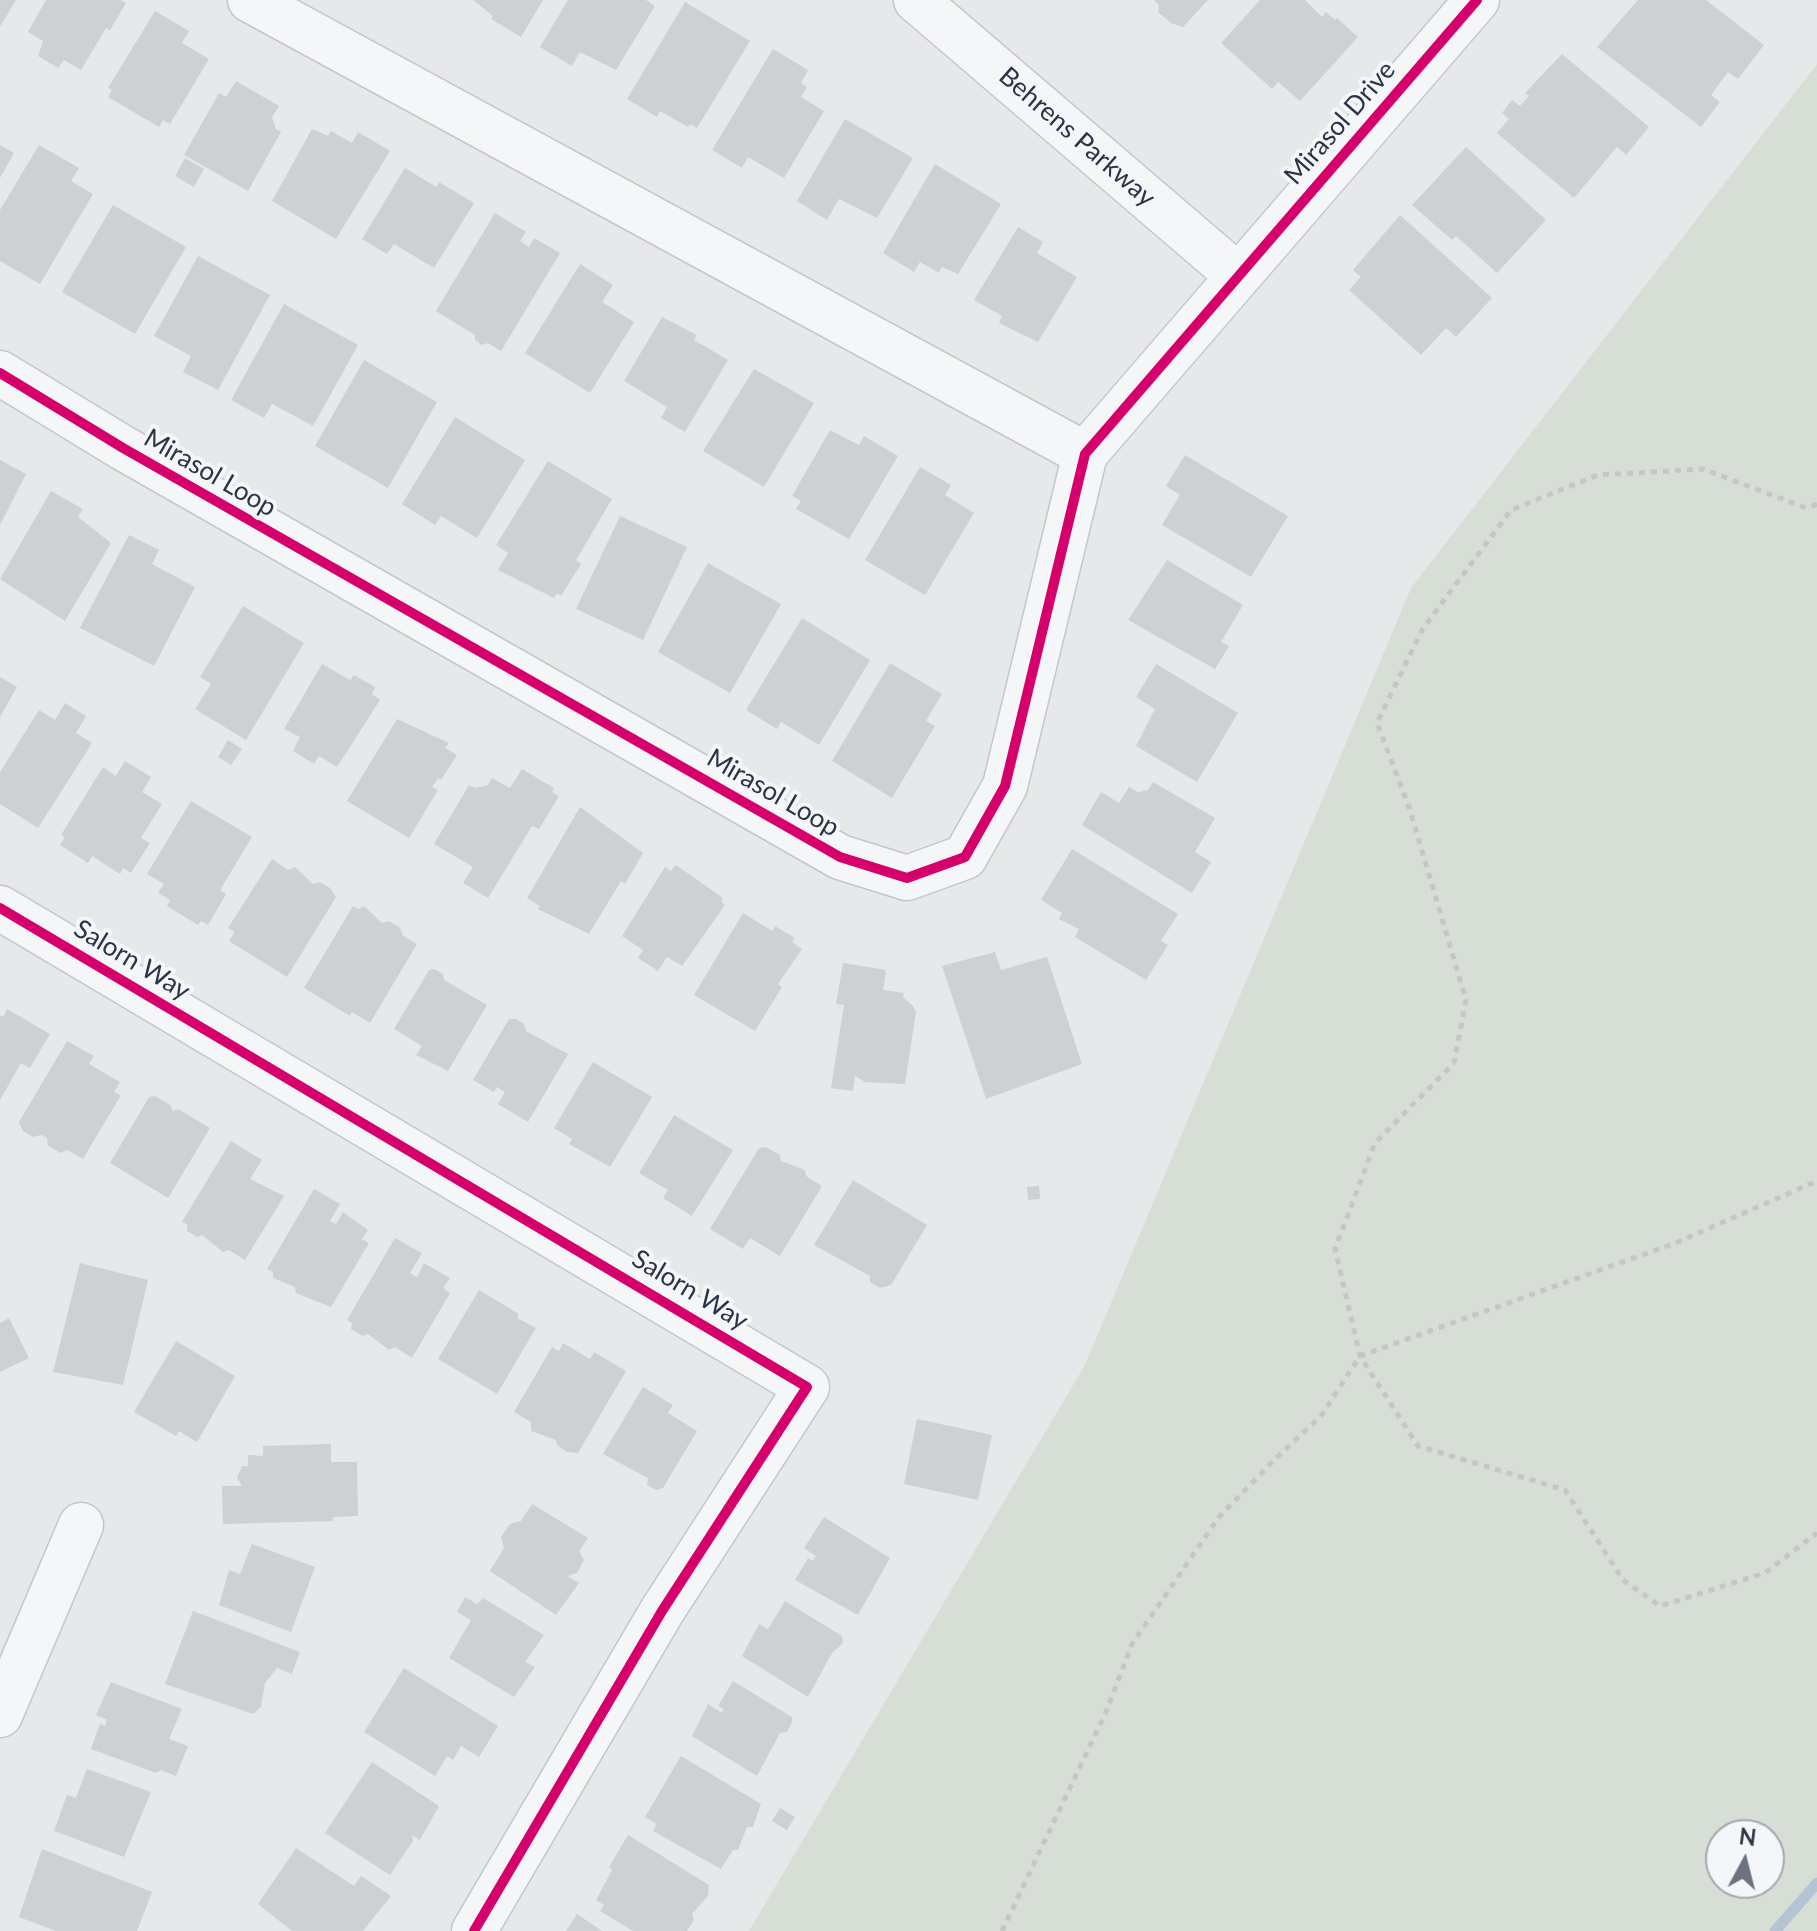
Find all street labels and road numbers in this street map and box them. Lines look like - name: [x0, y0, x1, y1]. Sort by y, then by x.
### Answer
- street label: Mirasol Drive: [1278, 55, 1402, 191]
- street label: Behrens Parkway: [992, 61, 1162, 213]
- street label: Mirasol Loop: [138, 423, 282, 523]
- street label: Mirasol Loop: [701, 743, 845, 843]
- street label: Salorn Way: [68, 913, 196, 1007]
- street label: Salorn Way: [626, 1243, 754, 1337]

